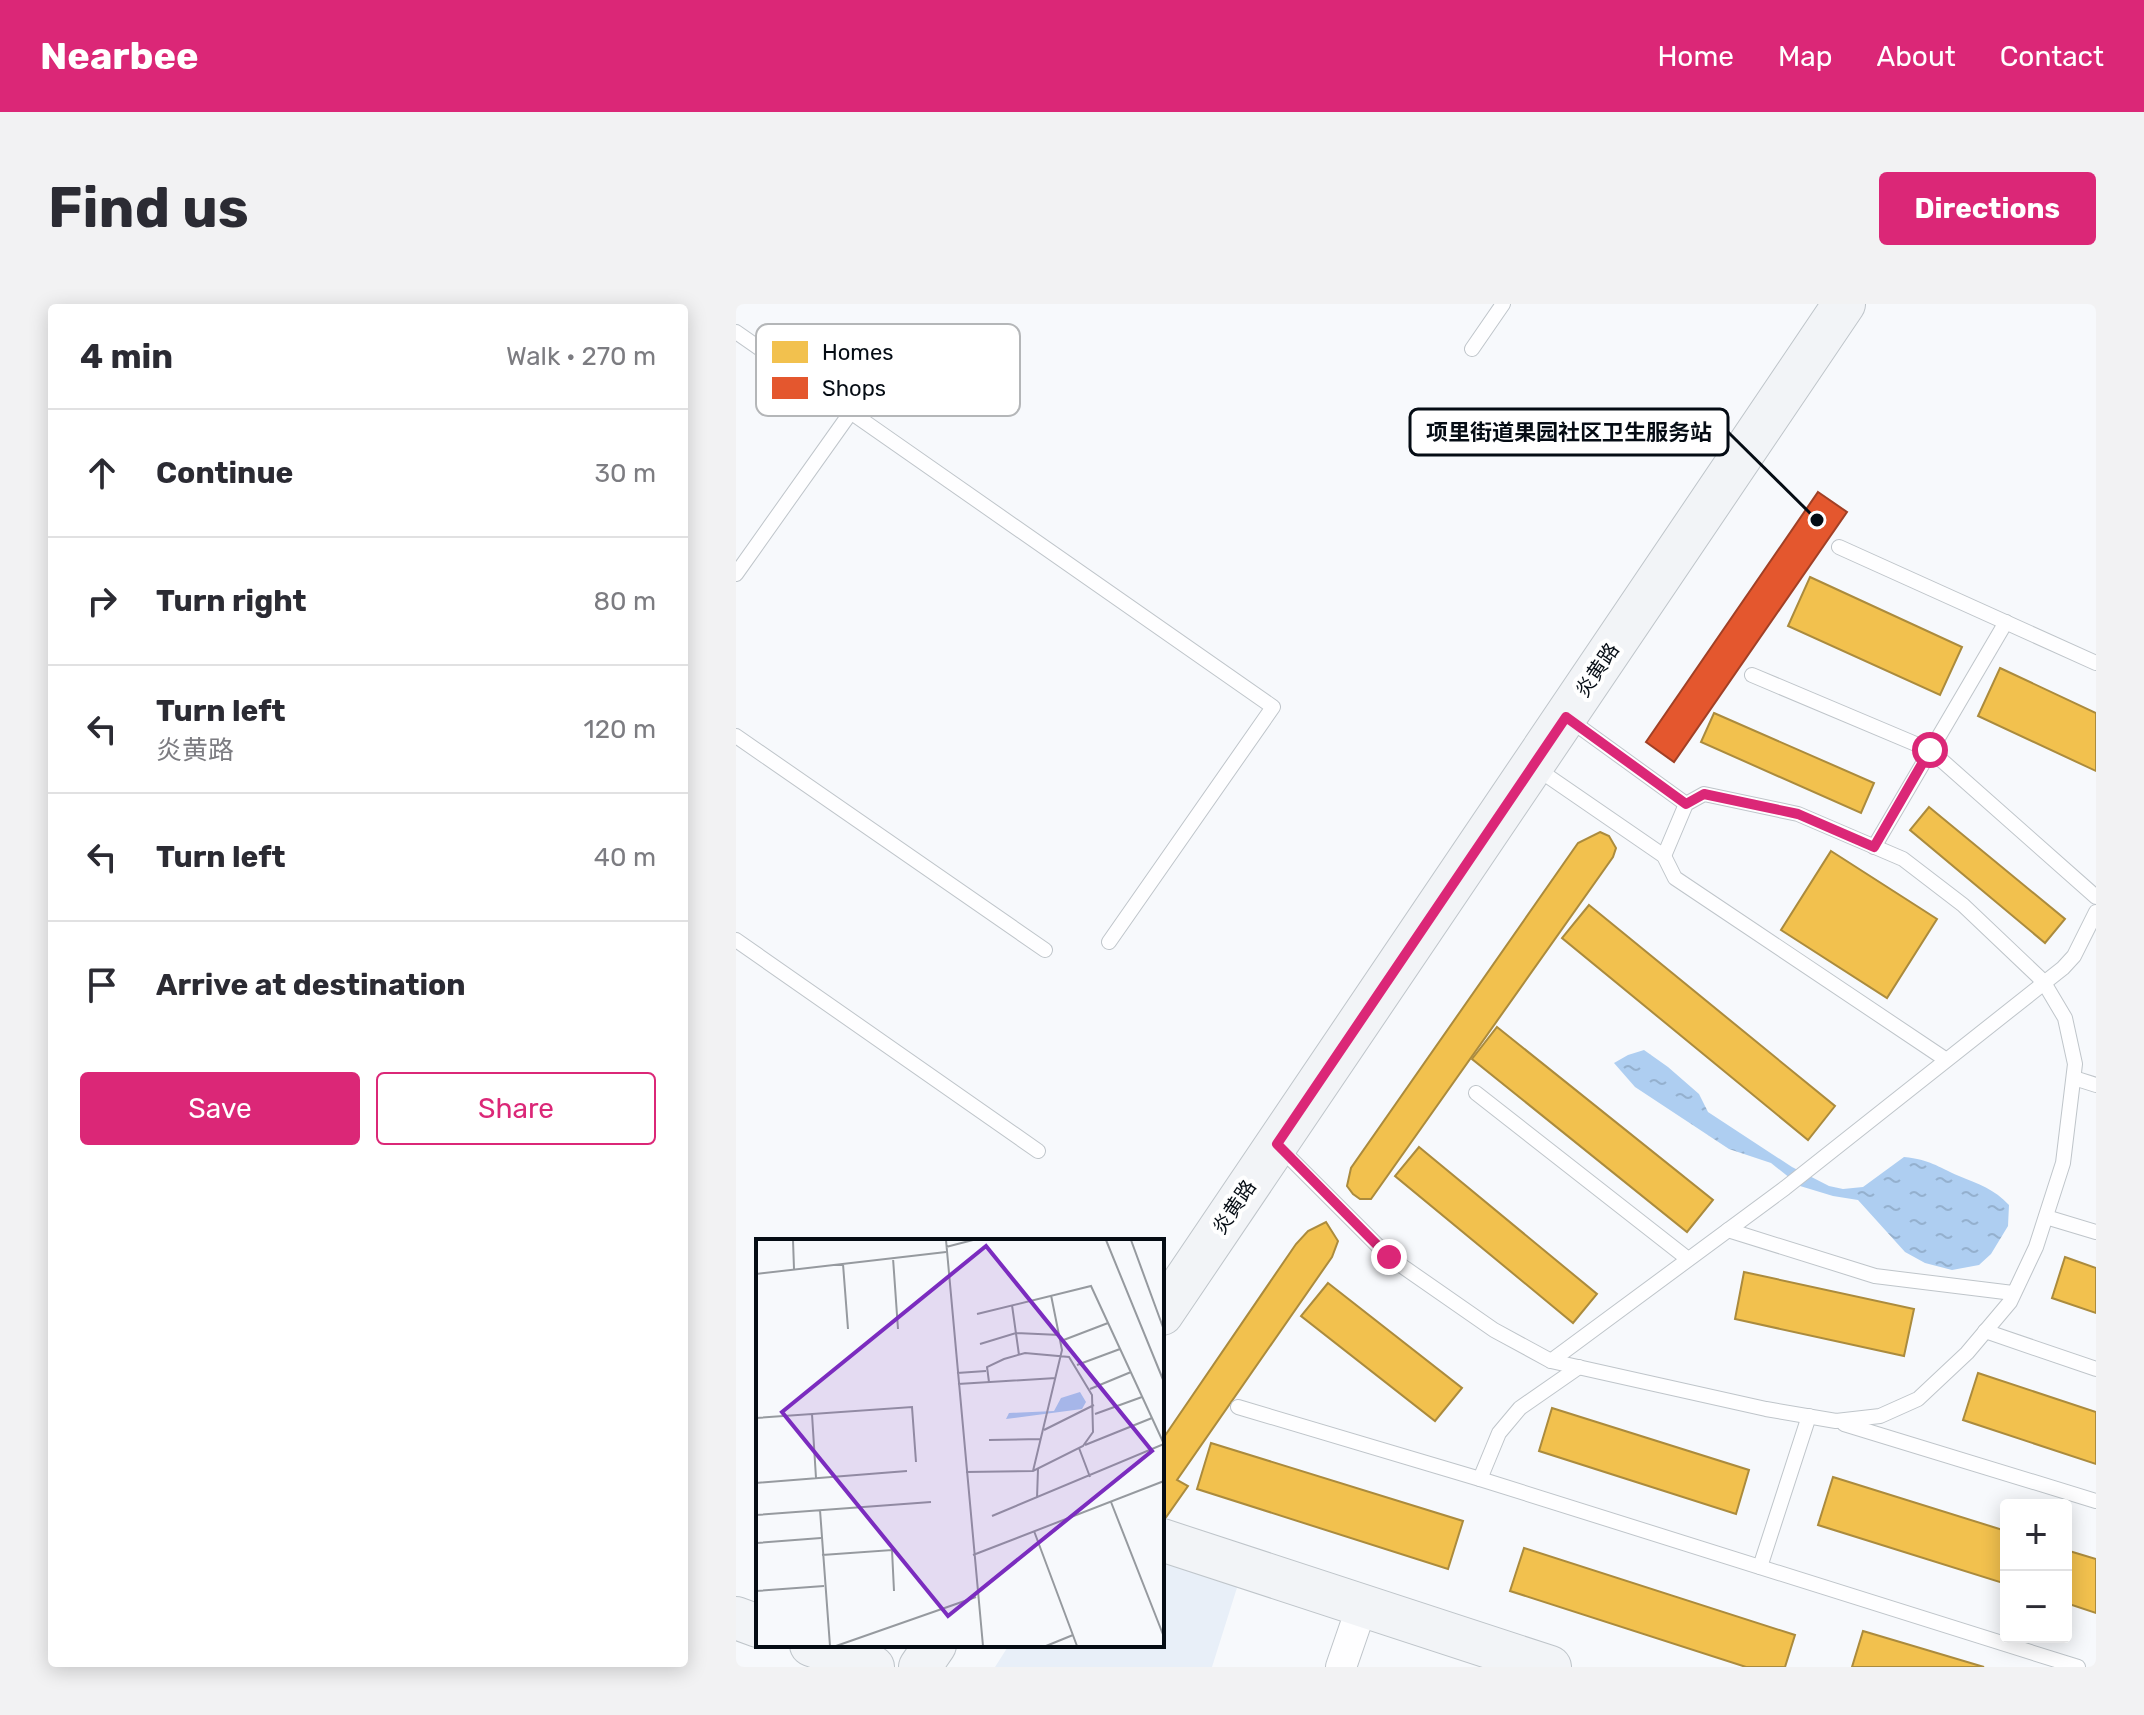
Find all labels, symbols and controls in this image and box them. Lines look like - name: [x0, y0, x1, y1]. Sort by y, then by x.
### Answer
- text: Nearbee: [40, 33, 199, 79]
- text: Home: [1657, 40, 1734, 73]
- text: Map: [1778, 40, 1832, 73]
- text: About: [1876, 40, 1956, 73]
- text: Contact: [2000, 40, 2104, 73]
- button: Directions: [1879, 172, 2096, 245]
- text: Find us: [48, 175, 249, 241]
- legend: [756, 324, 1020, 416]
- text: 4 min: [80, 336, 173, 377]
- text: Homes: [822, 339, 893, 366]
- text: Walk · 270 m: [506, 341, 656, 372]
- text: Shops: [822, 375, 886, 402]
- callout: 项里街道果园社区卫生服务站: [1410, 409, 1728, 455]
- text: 项里街道果园社区卫生服务站: [1426, 419, 1712, 446]
- icon: ahead: [80, 451, 124, 495]
- text: Continue: [156, 455, 293, 491]
- text: 30 m: [594, 458, 656, 489]
- icon: right: [80, 579, 124, 623]
- text: Turn right: [156, 583, 307, 619]
- text: 80 m: [593, 586, 656, 617]
- street label: 炎黄路: [1570, 638, 1624, 702]
- text: Turn left: [156, 693, 286, 729]
- icon: left: [80, 707, 124, 751]
- text: 120 m: [584, 714, 656, 745]
- route start: [1912, 732, 1948, 768]
- text: 炎黄路: [156, 735, 234, 766]
- icon: left: [80, 835, 124, 879]
- text: Turn left: [156, 839, 286, 875]
- text: 40 m: [594, 842, 656, 873]
- icon: arrive: [80, 963, 124, 1007]
- text: Arrive at destination: [156, 967, 466, 1003]
- button: Save: [80, 1072, 360, 1145]
- button: Share: [376, 1072, 656, 1145]
- street label: 炎黄路: [1207, 1175, 1261, 1239]
- inset map: [756, 1239, 1164, 1647]
- route end: [1371, 1239, 1407, 1275]
- map controls: [2000, 1499, 2072, 1643]
- button: +: [2000, 1499, 2072, 1571]
- button: −: [2000, 1571, 2072, 1643]

